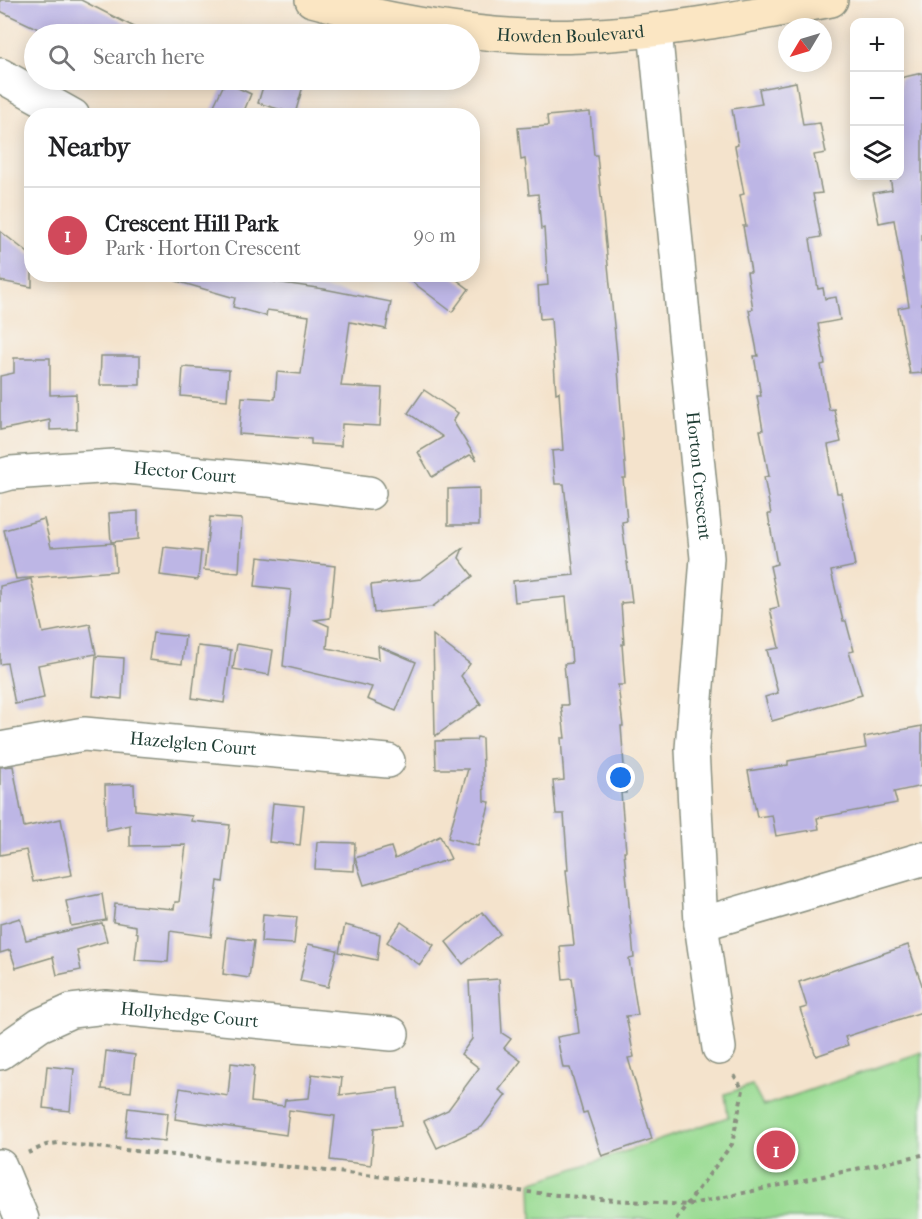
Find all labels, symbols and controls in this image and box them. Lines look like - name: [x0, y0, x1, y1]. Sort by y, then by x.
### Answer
- north arrow: [778, 18, 832, 72]
- map controls: [850, 18, 904, 180]
- button: +: [850, 18, 904, 72]
- street label: Howden Boulevard: [496, 21, 645, 48]
- search box: [24, 24, 480, 90]
- icon: search: [45, 41, 78, 74]
- text: Search here: [93, 44, 205, 70]
- button: −: [850, 72, 904, 126]
- button: layers: [850, 126, 904, 180]
- text: Nearby: [48, 132, 130, 163]
- text: Crescent Hill Park: [105, 211, 278, 237]
- text: 1: [64, 224, 71, 247]
- text: 90 m: [414, 224, 456, 247]
- text: Park · Horton Crescent: [105, 237, 301, 260]
- street label: Horton Crescent: [682, 411, 715, 542]
- street label: Hector Court: [133, 458, 238, 488]
- street label: Hazelglen Court: [129, 728, 258, 760]
- your location: [606, 763, 635, 792]
- street label: Hollyhedge Court: [119, 998, 260, 1032]
- pin: 1: [756, 1128, 796, 1172]

